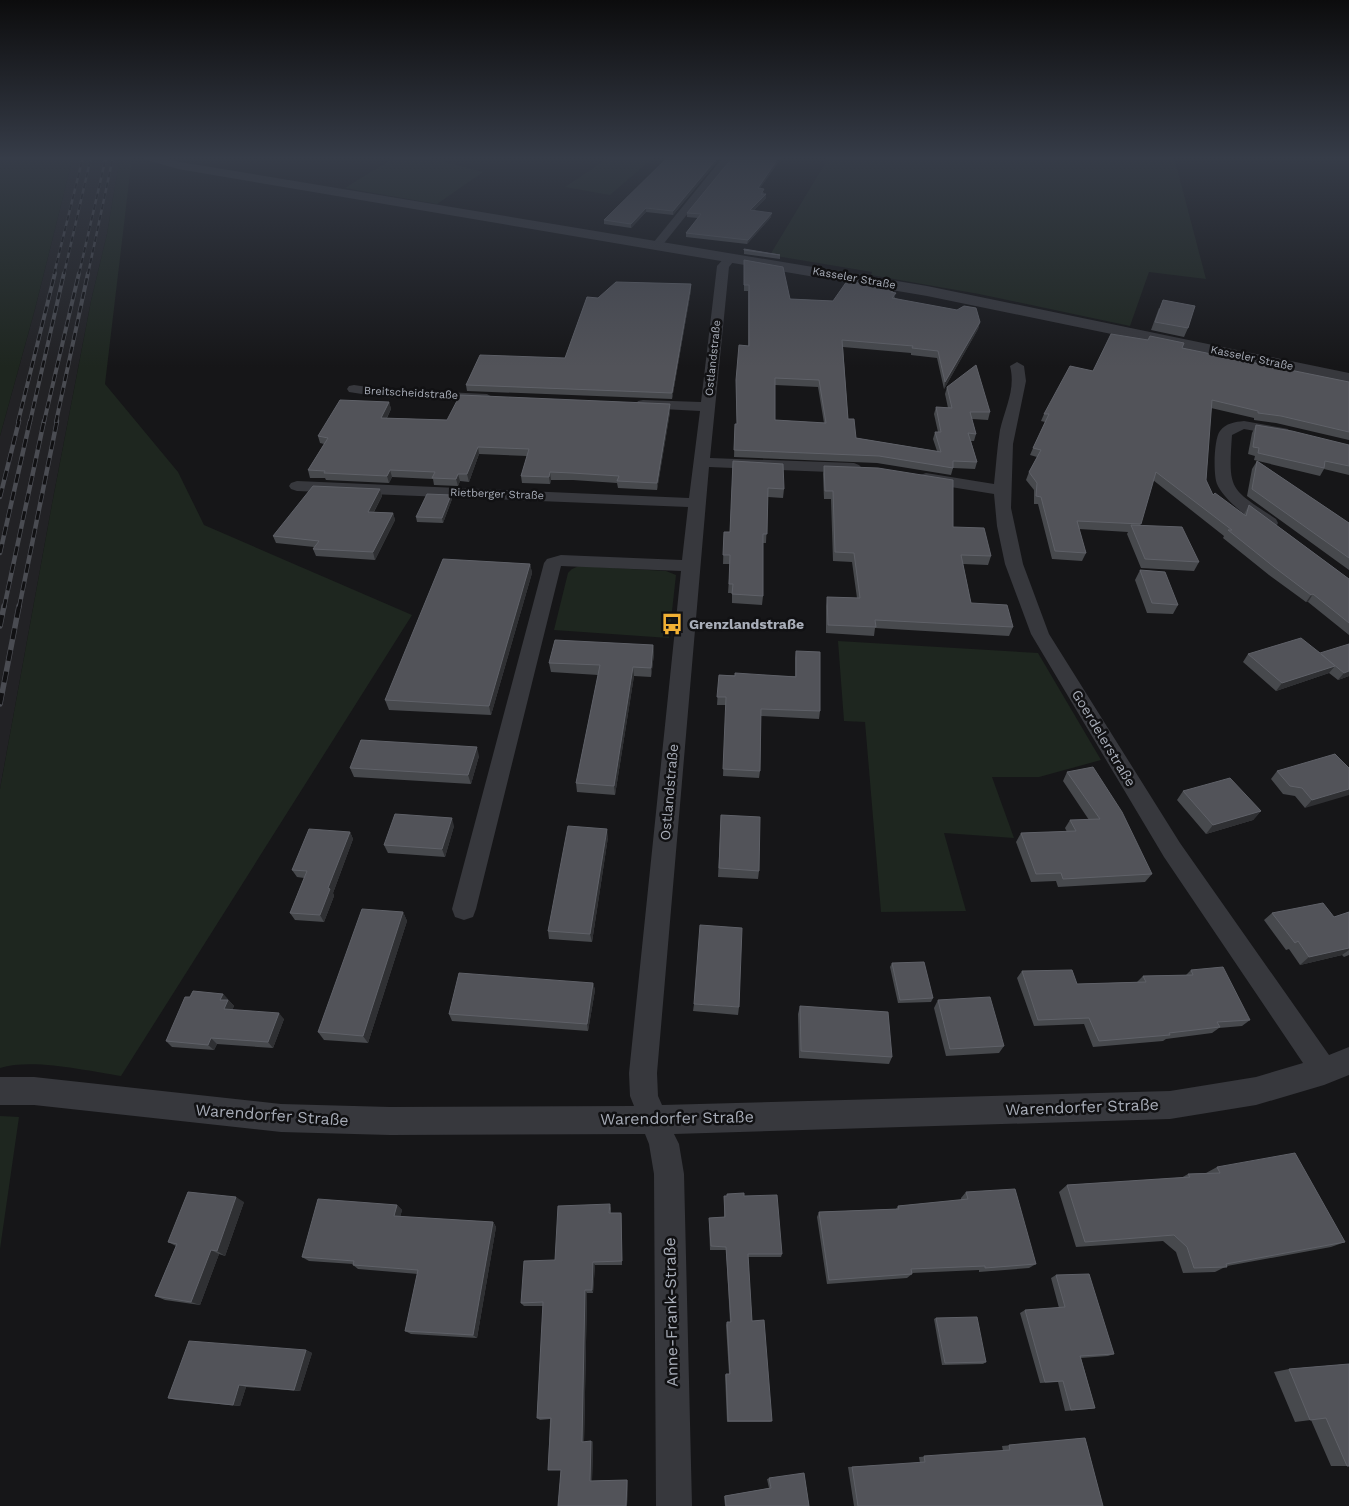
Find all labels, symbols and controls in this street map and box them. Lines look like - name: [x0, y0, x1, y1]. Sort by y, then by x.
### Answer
- street label: Kasseler Straße: [811, 264, 897, 292]
- street label: Ostlandstraße: [703, 320, 723, 396]
- street label: Kasseler Straße: [1209, 343, 1295, 373]
- street label: Breitscheidstraße: [364, 384, 458, 402]
- street label: Rietberger Straße: [450, 486, 544, 502]
- bus stop icon: Grenzlandstraße: [659, 611, 685, 637]
- place label: Grenzlandstraße: [689, 616, 804, 632]
- street label: Goerdelerstraße: [1069, 687, 1139, 789]
- street label: Ostlandstraße: [657, 743, 681, 841]
- street label: Warendorfer Straße: [1005, 1095, 1159, 1119]
- street label: Warendorfer Straße: [195, 1100, 349, 1130]
- street label: Warendorfer Straße: [600, 1107, 754, 1129]
- street label: Anne-Frank-Straße: [660, 1237, 682, 1387]

